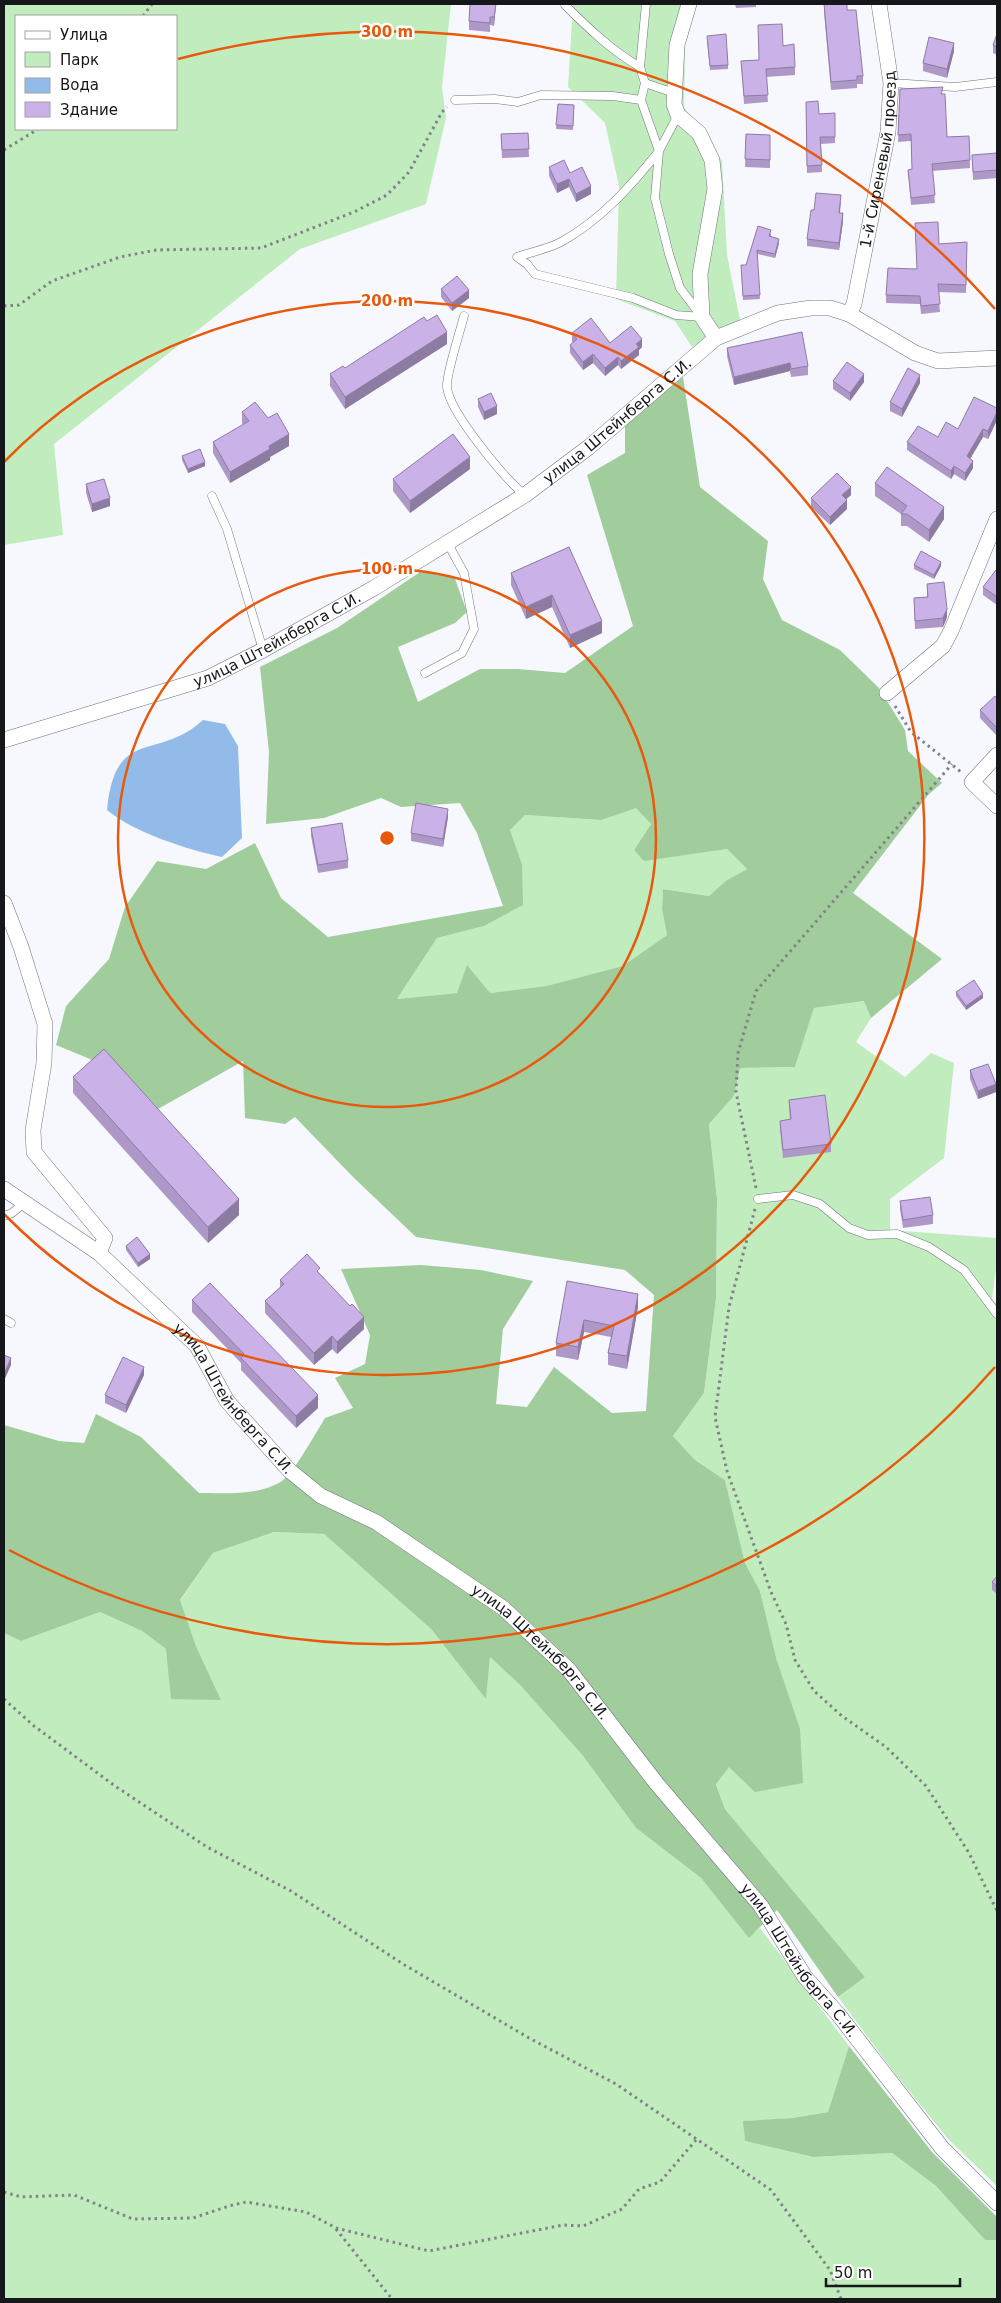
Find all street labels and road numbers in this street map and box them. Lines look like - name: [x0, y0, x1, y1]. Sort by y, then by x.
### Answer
- street label: 1-й Сиреневый проезд: [856, 70, 900, 249]
- street label: улица Штейнберга С.И.: [540, 354, 695, 487]
- street label: улица Штейнберга С.И.: [191, 588, 364, 691]
- street label: улица Штейнберга С.И.: [170, 1319, 297, 1478]
- street label: улица Штейнберга С.И.: [468, 1580, 613, 1723]
- street label: улица Штейнберга С.И.: [737, 1880, 862, 2041]

